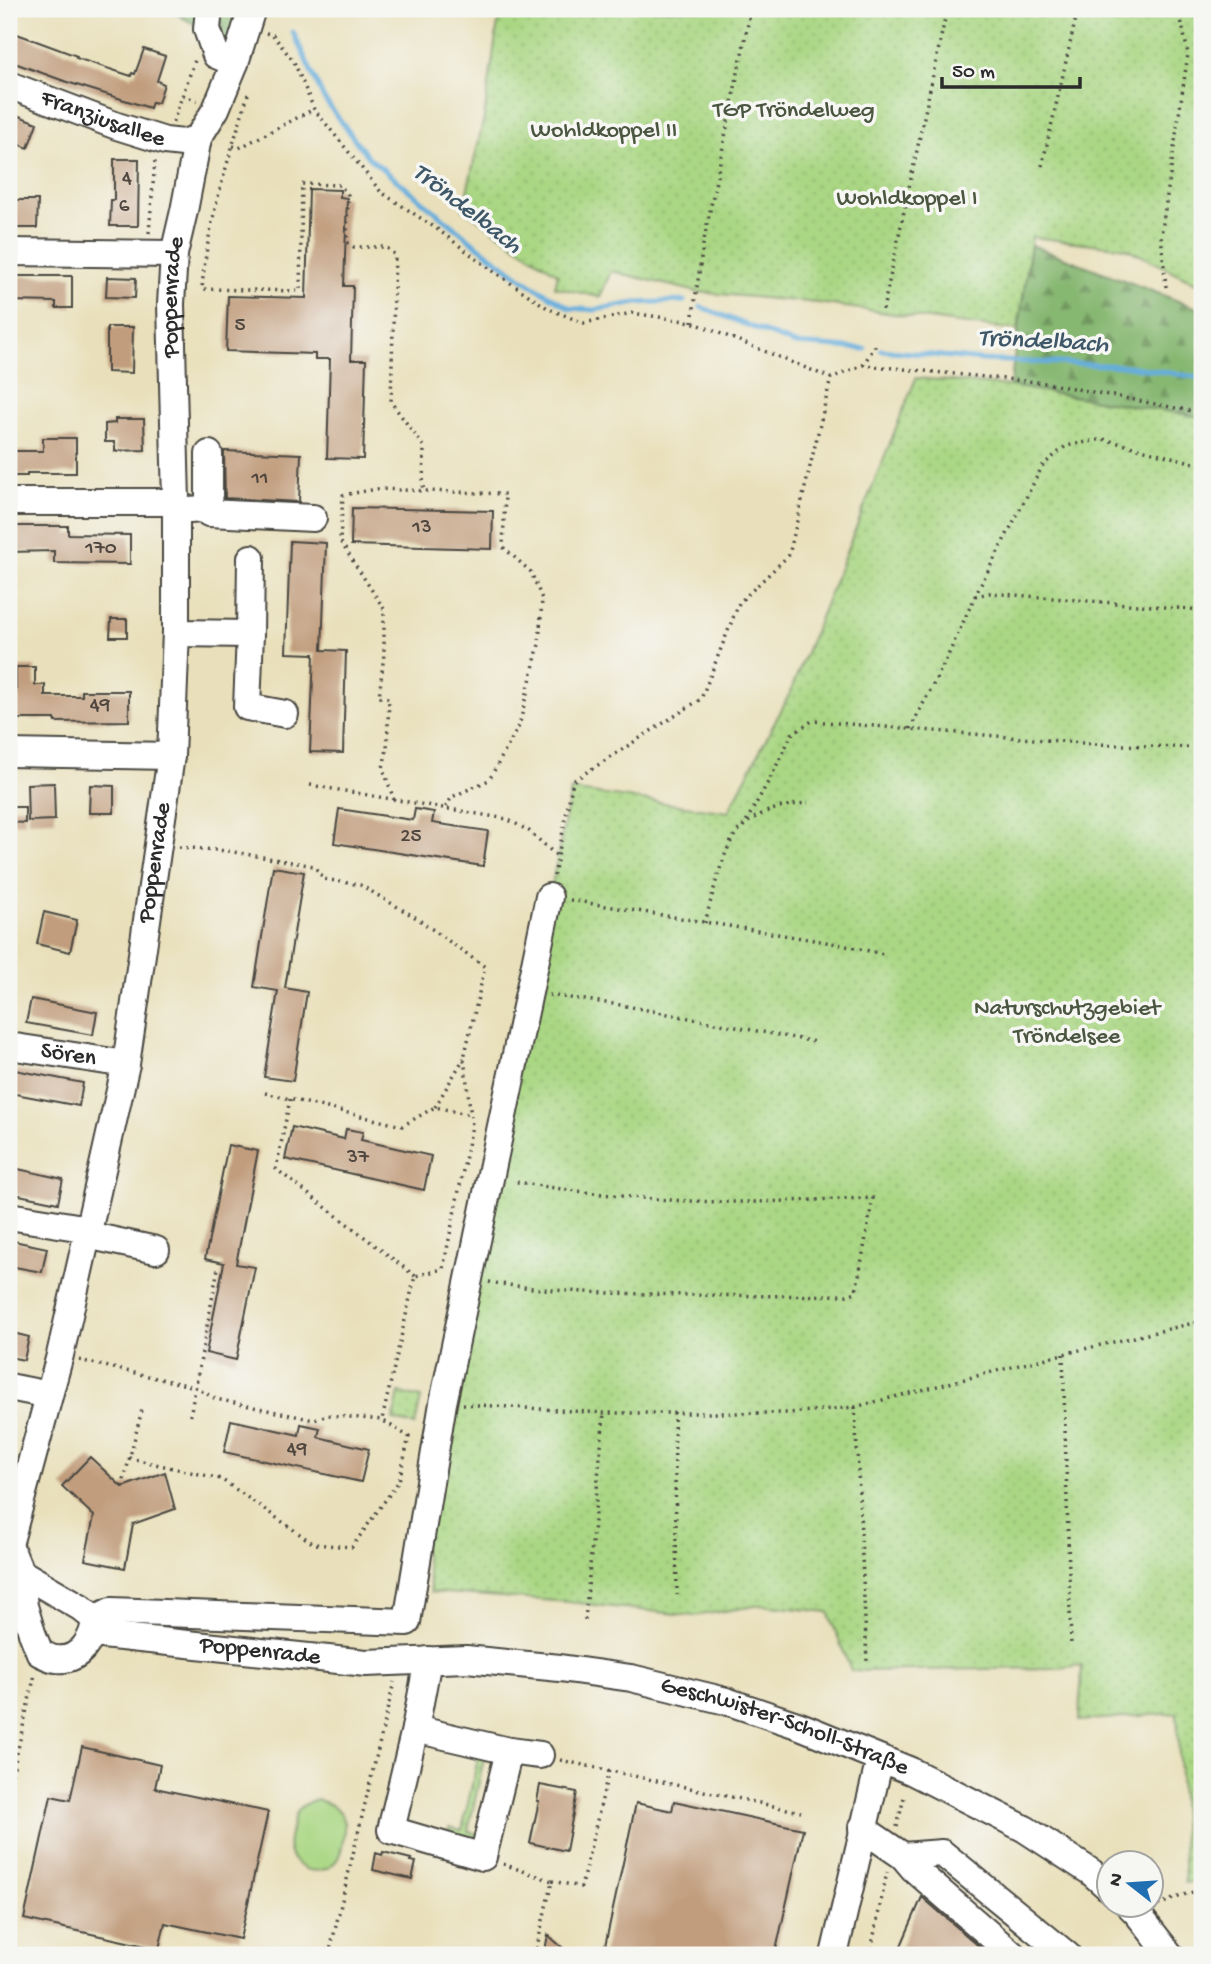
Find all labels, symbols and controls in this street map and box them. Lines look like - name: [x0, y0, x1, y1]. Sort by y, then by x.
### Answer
- scale bar: [942, 46, 1080, 90]
- text: 50 m: [952, 61, 995, 86]
- street label: Franziusallee: [36, 83, 169, 155]
- park label: TGP Tröndelweg: [711, 97, 875, 126]
- park label: Wohldkoppel II: [531, 117, 677, 146]
- water label: Tröndelbach: [405, 158, 528, 263]
- house number: 4: [122, 167, 132, 192]
- park label: Wohldkoppel I: [837, 185, 978, 214]
- house number: 6: [119, 195, 130, 220]
- street label: Poppenrade: [156, 233, 192, 359]
- house number: 5: [234, 314, 246, 339]
- water label: Tröndelbach: [977, 324, 1110, 362]
- house number: 11: [251, 467, 268, 492]
- house number: 13: [411, 516, 432, 541]
- house number: 170: [84, 537, 117, 562]
- house number: 49: [90, 694, 111, 719]
- street label: Poppenrade: [132, 800, 179, 926]
- house number: 25: [400, 825, 422, 850]
- park label: Naturschutzgebiet Tröndelsee: [974, 995, 1162, 1052]
- street label: Sören: [38, 1037, 99, 1074]
- house number: 37: [346, 1146, 370, 1171]
- house number: 49: [287, 1438, 308, 1463]
- street label: Poppenrade: [197, 1631, 323, 1673]
- street label: Geschwister-Scholl-Straße: [658, 1671, 913, 1783]
- north arrow: [1096, 1848, 1166, 1918]
- text: N: [1104, 1871, 1130, 1889]

